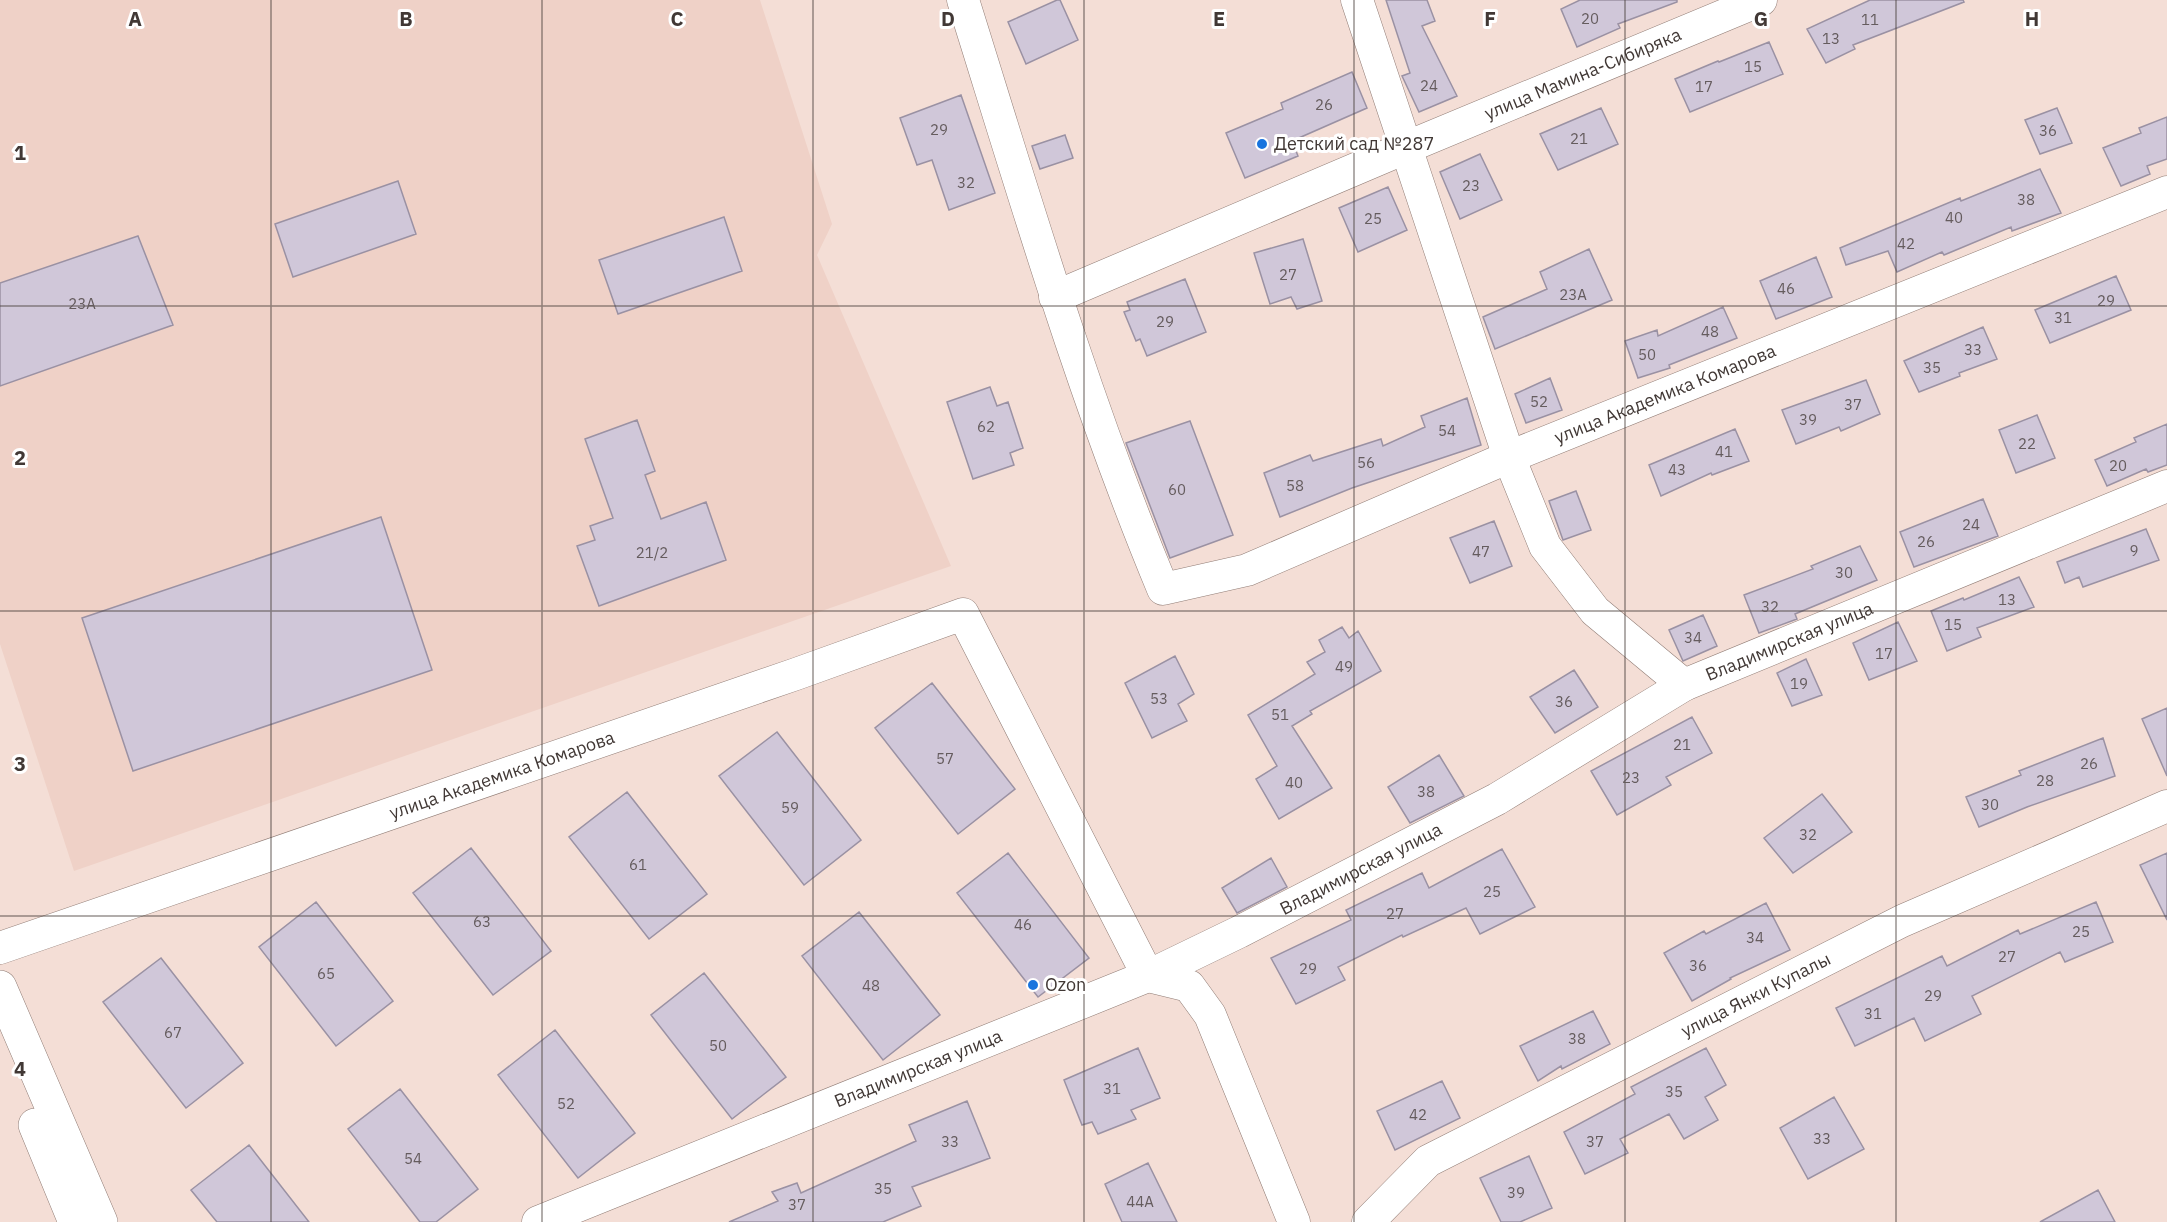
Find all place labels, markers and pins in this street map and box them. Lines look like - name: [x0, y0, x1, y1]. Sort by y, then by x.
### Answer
- place label: Детский сад №287: [1274, 132, 1434, 155]
- marker: Детский сад №287: [1255, 137, 1269, 151]
- place label: Ozon: [1045, 973, 1086, 996]
- marker: Ozon: [1026, 978, 1040, 992]

